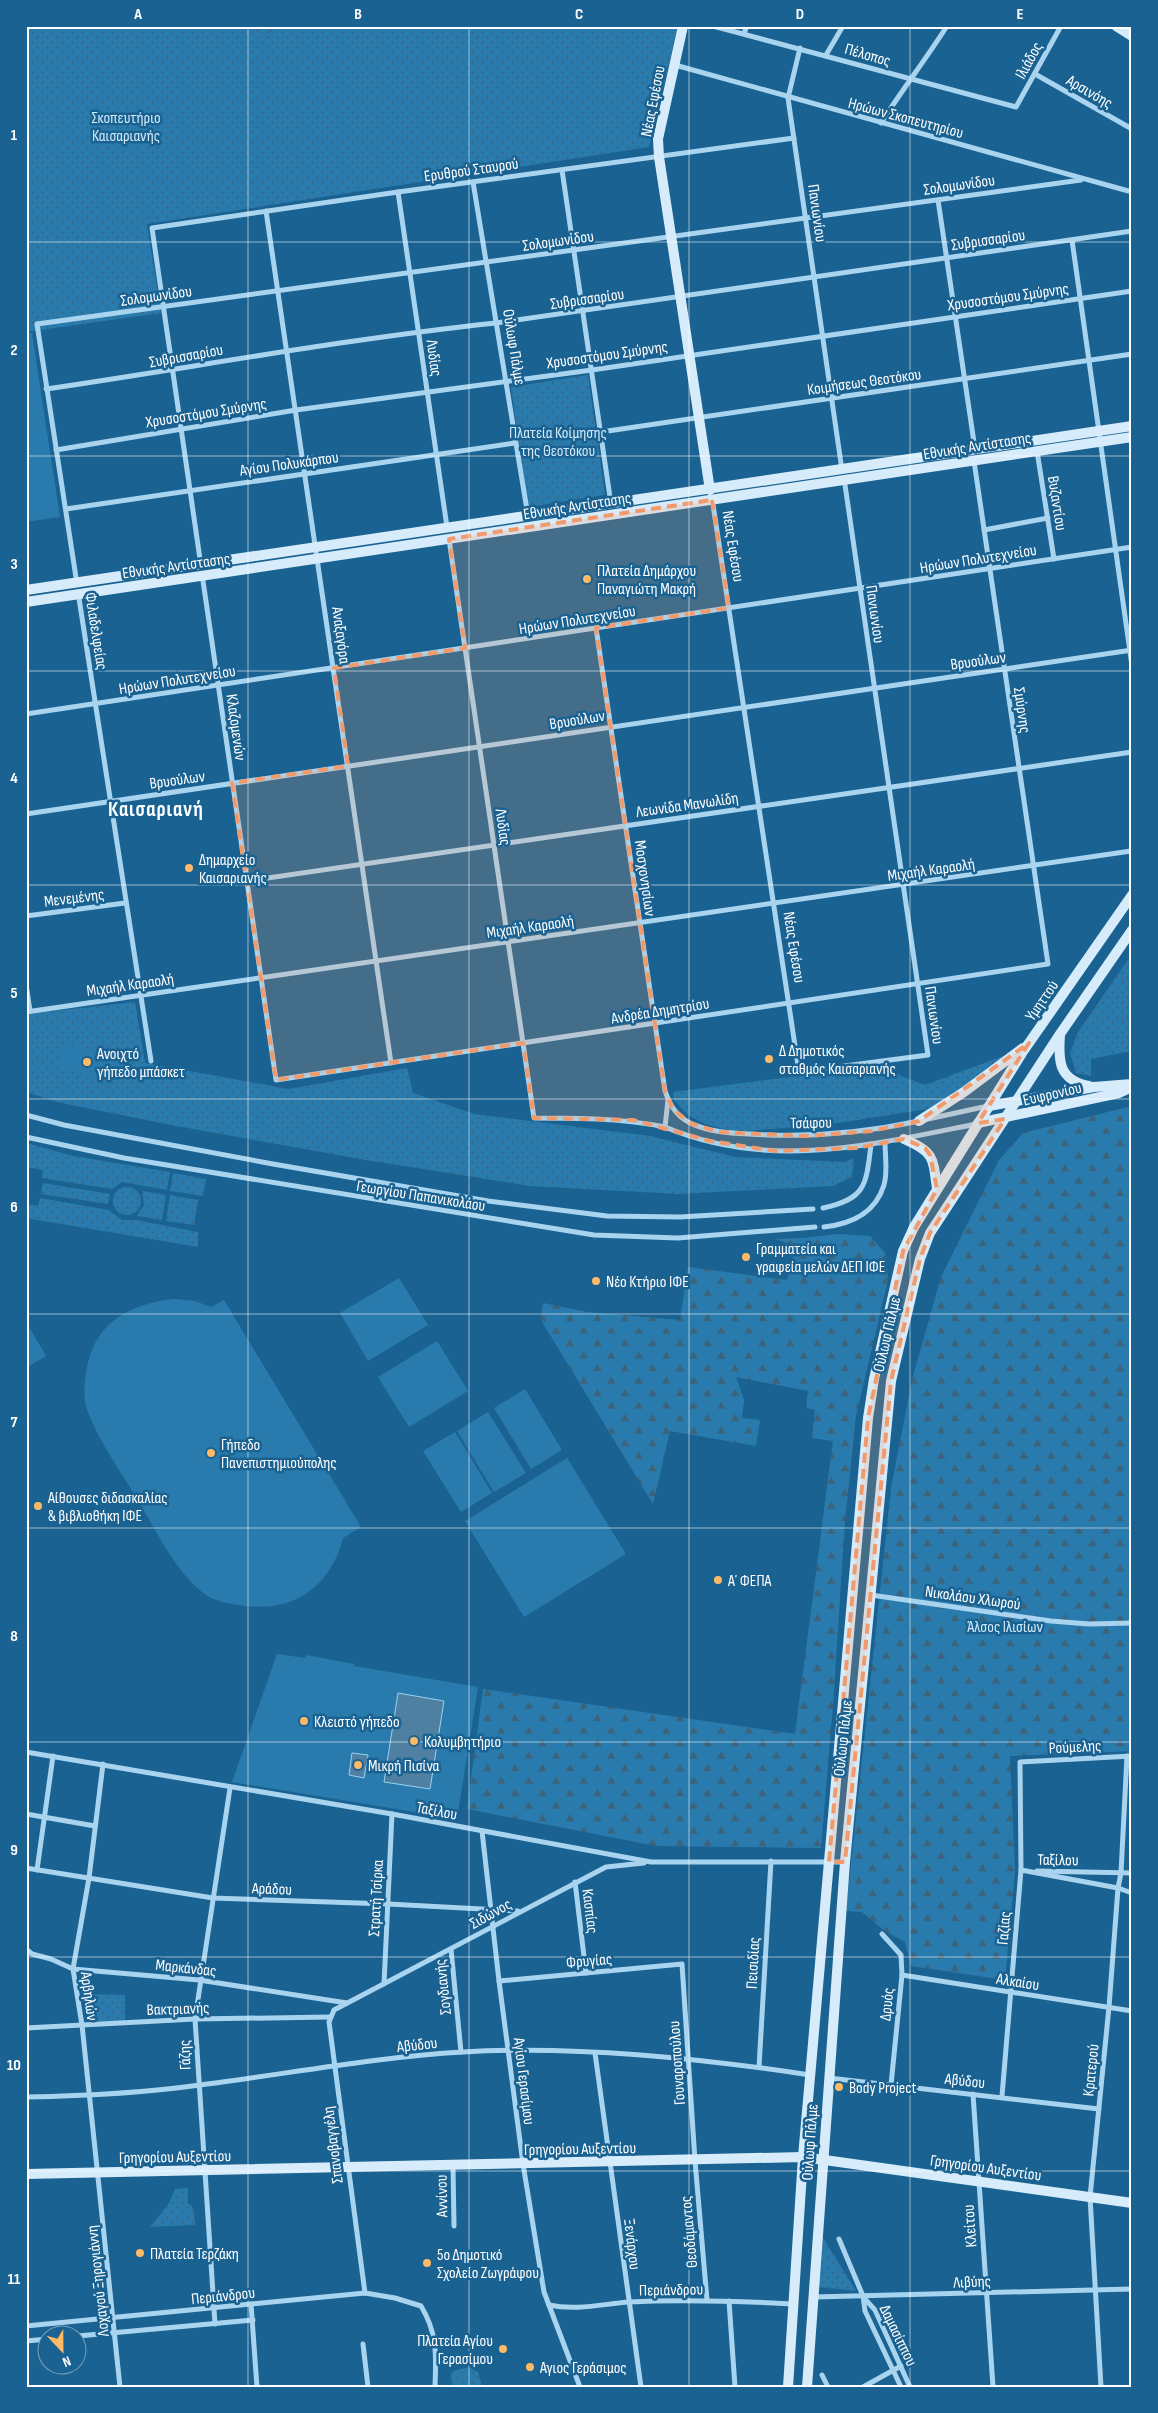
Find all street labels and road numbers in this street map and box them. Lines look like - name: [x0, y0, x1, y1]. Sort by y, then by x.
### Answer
- street label: Ιλιάδος: [1011, 39, 1047, 83]
- street label: Πέλοπος: [842, 40, 893, 71]
- street label: Νέας Εφέσου: [637, 64, 670, 138]
- street label: Αρσινόης: [1062, 71, 1116, 113]
- street label: Ηρώων Σκοπευτηρίου: [846, 94, 965, 143]
- street label: Ερυθρού Σταυρού: [423, 154, 520, 187]
- street label: Σολομωνίδου: [922, 171, 996, 200]
- street label: Πανιωνίου: [803, 183, 830, 243]
- street label: Συβρισσαρίου: [950, 226, 1026, 255]
- street label: Σολομωνίδου: [521, 227, 595, 256]
- street label: Χρυσοστόμου Σμύρνης: [945, 280, 1070, 316]
- street label: Σολομωνίδου: [119, 282, 193, 311]
- street label: Συβρισσαρίου: [549, 285, 625, 314]
- street label: Ούλωφ Πάλμε: [498, 308, 529, 387]
- street label: Λυδίας: [421, 338, 445, 378]
- street label: Χρυσοστόμου Σμύρνης: [544, 338, 669, 374]
- street label: Συβρισσαρίου: [148, 341, 225, 372]
- street label: Κοιμήσεως Θεοτόκου: [806, 365, 922, 400]
- street label: Χρυσοστόμου Σμύρνης: [143, 395, 268, 433]
- street label: Εθνικής Αντίστασης: [922, 429, 1033, 464]
- street label: Αγίου Πολυκάρπου: [238, 448, 340, 481]
- street label: Βυζαντίου: [1043, 474, 1070, 532]
- street label: Εθνικής Αντίστασης: [522, 489, 633, 524]
- street label: Νέας Εφέσου: [718, 509, 748, 583]
- street label: Ηρώων Πολυτεχνείου: [918, 541, 1038, 578]
- street label: Εθνικής Αντίστασης: [121, 549, 231, 583]
- street label: Πανιωνίου: [861, 584, 888, 644]
- street label: Φιλαδελφείας: [80, 591, 111, 671]
- street label: Ηρώων Πολυτεχνείου: [517, 602, 637, 639]
- street label: Αναξαγόρα: [327, 604, 354, 665]
- street label: Βρυούλων: [949, 648, 1007, 675]
- street label: Ηρώων Πολυτεχνείου: [117, 662, 237, 699]
- street label: Σμύρνης: [1009, 686, 1034, 734]
- street label: Κλαζομενών: [221, 693, 250, 762]
- street label: Βρυούλων: [548, 707, 606, 734]
- street label: Βρυούλων: [148, 767, 206, 794]
- street label: Λεωνίδα Μανωλίδη: [634, 789, 740, 822]
- street label: Λυδίας: [490, 807, 514, 847]
- street label: Μοσχονησίων: [630, 839, 659, 917]
- street label: Μιχαήλ Καραολή: [886, 855, 976, 886]
- street label: Μενεμένης: [43, 885, 105, 912]
- street label: Νέας Εφέσου: [779, 910, 809, 984]
- street label: Μιχαήλ Καραολή: [485, 912, 575, 943]
- street label: Μιχαήλ Καραολή: [85, 970, 175, 1001]
- street label: Υμηττού: [1021, 977, 1063, 1025]
- street label: Πανιωνίου: [920, 985, 947, 1045]
- street label: Ανδρέα Δημητρίου: [609, 994, 711, 1029]
- street label: Ευφρονίου: [1021, 1079, 1083, 1110]
- street label: Τσάφου: [790, 1114, 832, 1133]
- street label: Γεωργίου Παπανικολάου: [355, 1177, 487, 1216]
- street label: Ούλωφ Πάλμε: [870, 1295, 905, 1374]
- street label: Νικολάου Χλωρού: [924, 1582, 1022, 1615]
- street label: Ούλωφ Πάλμε: [830, 1699, 857, 1777]
- street label: Ρούμελης: [1048, 1737, 1102, 1758]
- street label: Ταξίλου: [415, 1798, 459, 1825]
- street label: Ταξίλου: [1037, 1851, 1079, 1870]
- street label: Στρατή Τσίρκα: [365, 1859, 388, 1937]
- street label: Αράδου: [251, 1879, 292, 1900]
- street label: Κασπίας: [577, 1888, 602, 1935]
- street label: Σιδώνος: [466, 1895, 515, 1934]
- street label: Γαζίας: [994, 1911, 1015, 1946]
- street label: Πεισιδίας: [743, 1937, 764, 1990]
- street label: Φρυγίας: [565, 1950, 613, 1973]
- street label: Μαρκάνδας: [154, 1956, 217, 1981]
- street label: Σογδιανής: [431, 1958, 456, 2016]
- street label: Αρβηλών: [76, 1970, 101, 2022]
- street label: Αλκαίου: [994, 1970, 1041, 1995]
- street label: Δρυός: [876, 1987, 899, 2022]
- street label: Βακτριανής: [146, 1999, 210, 2020]
- street label: Γουναροπούλου: [665, 2020, 690, 2106]
- street label: Αβύδου: [395, 2034, 438, 2057]
- street label: Αγίου Γερασίμου: [509, 2036, 538, 2126]
- street label: Γάζης: [175, 2040, 196, 2070]
- street label: Κρατερού: [1079, 2043, 1104, 2097]
- street label: Αβύδου: [943, 2070, 986, 2093]
- street label: Ούλωφ Πάλμε: [798, 2103, 823, 2181]
- street label: Σπανοβαγγέλη: [319, 2105, 348, 2184]
- street label: Γρηγορίου Αυξεντίου: [524, 2139, 636, 2160]
- street label: Γρηγορίου Αυξεντίου: [119, 2147, 231, 2168]
- street label: Γρηγορίου Αυξεντίου: [929, 2151, 1043, 2186]
- street label: Αννίνου: [433, 2174, 452, 2218]
- street label: Θεοδάμαντος: [677, 2195, 702, 2269]
- street label: Κλείτου: [960, 2204, 981, 2248]
- street label: Ξενάρχου: [619, 2217, 644, 2271]
- street label: Λοχαγού Ξηρογιάννη: [83, 2224, 114, 2338]
- street label: Λιβύης: [952, 2272, 991, 2293]
- street label: Περιάνδρου: [639, 2280, 703, 2301]
- street label: Περιάνδρου: [190, 2284, 256, 2309]
- street label: Δαμασίππου: [875, 2302, 921, 2369]

